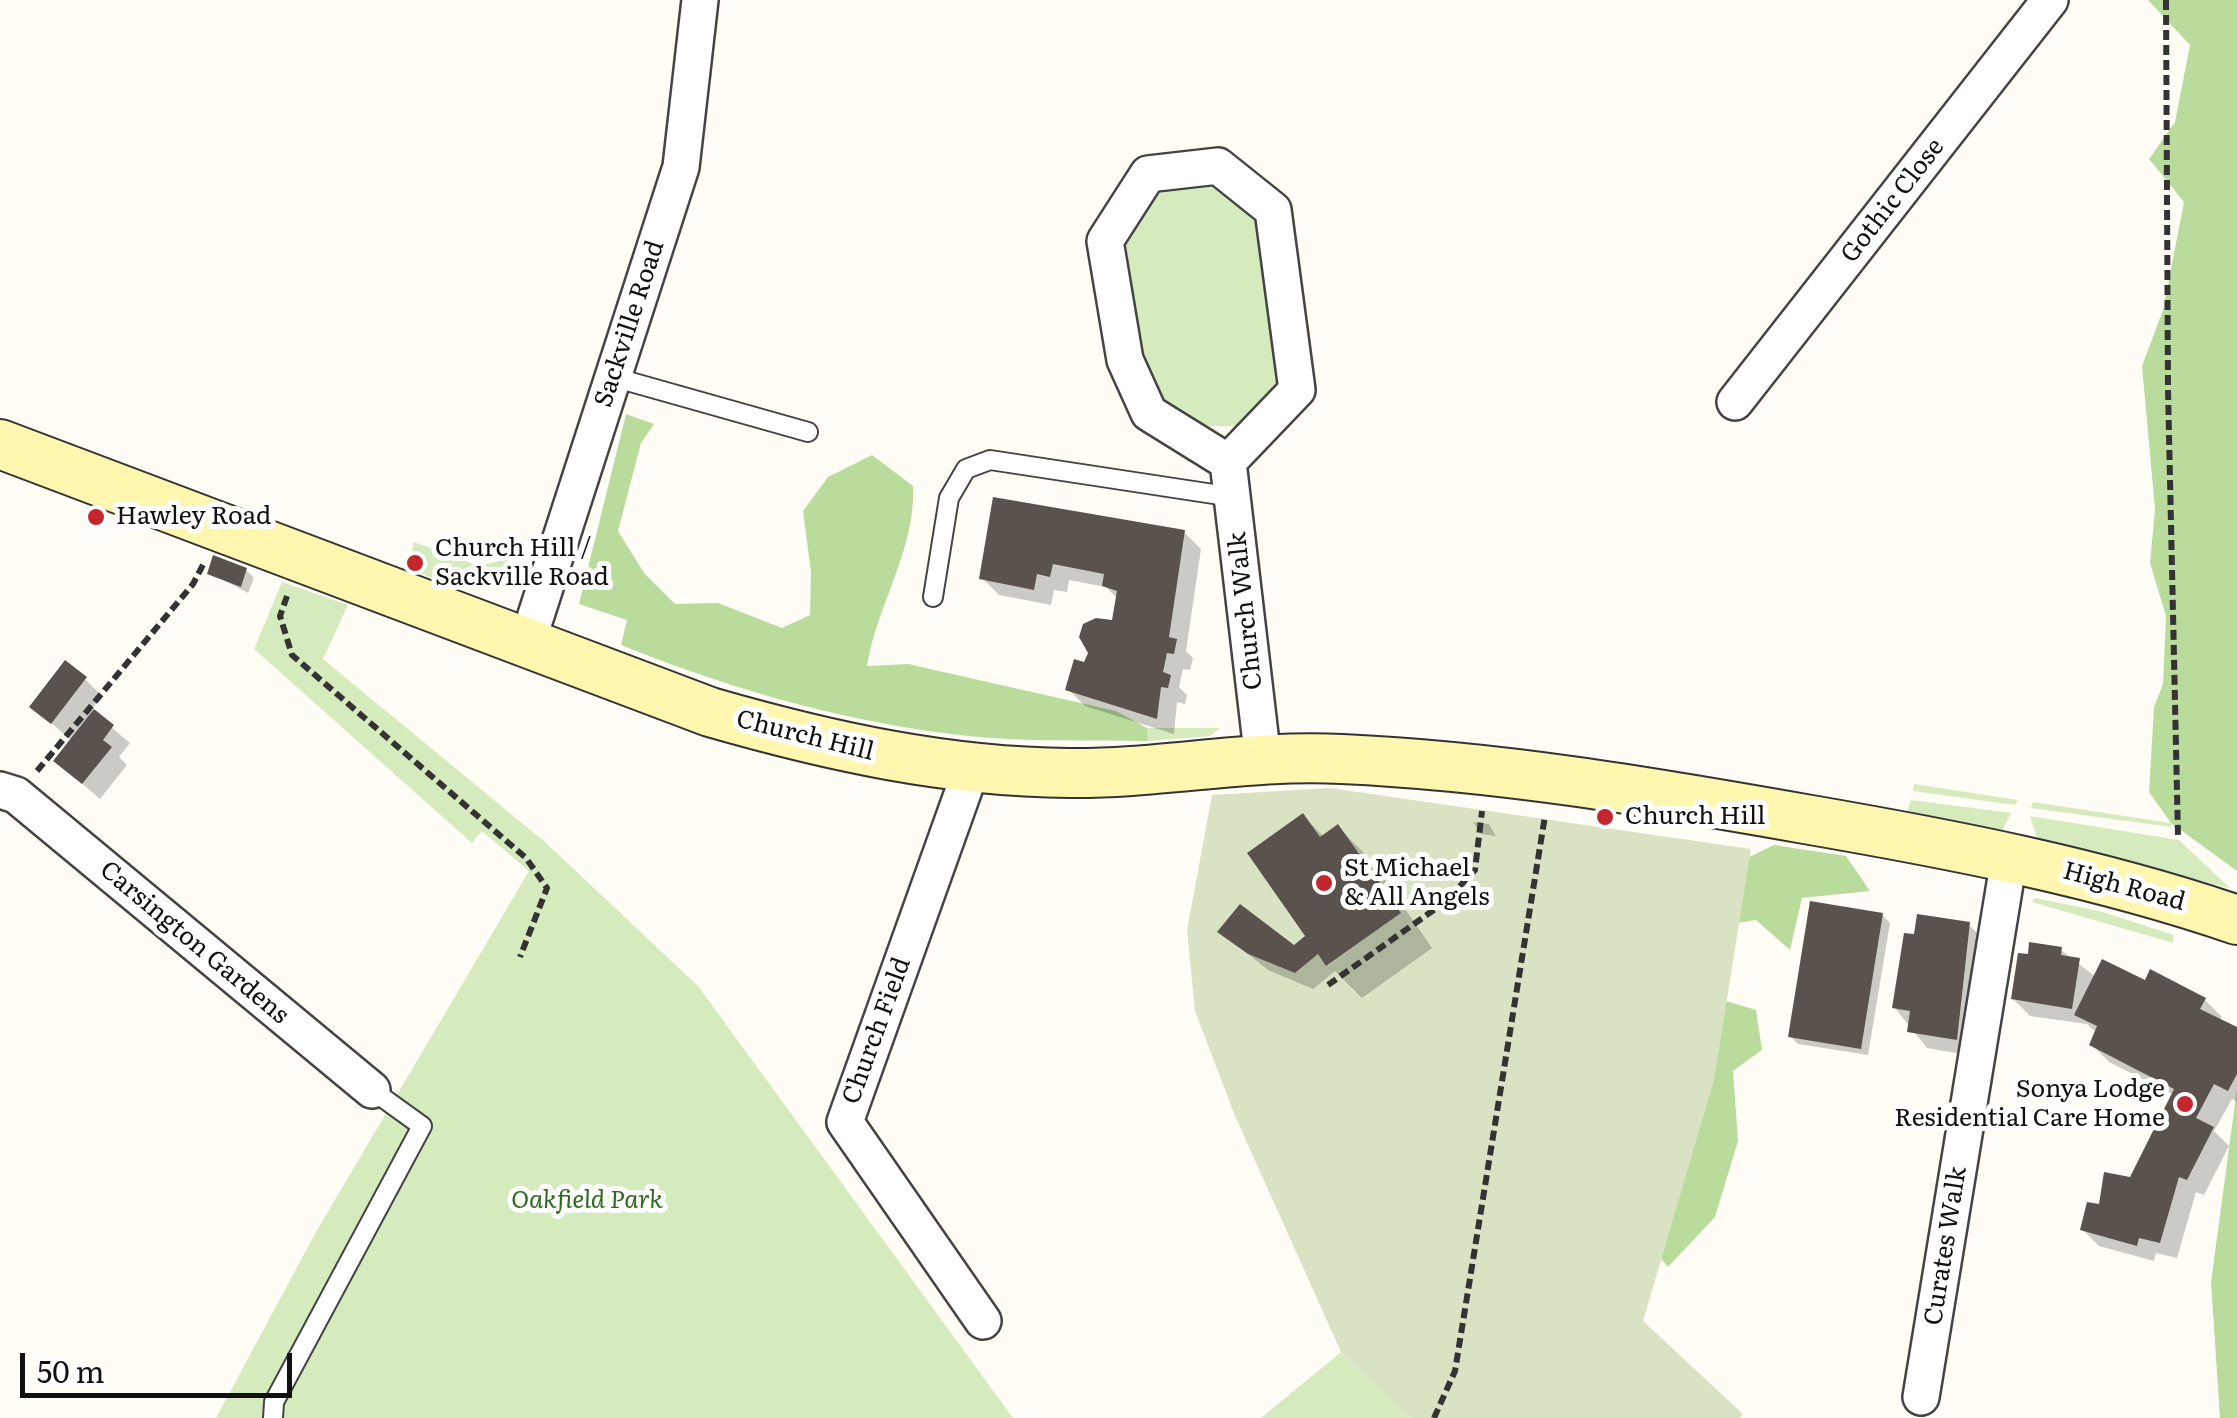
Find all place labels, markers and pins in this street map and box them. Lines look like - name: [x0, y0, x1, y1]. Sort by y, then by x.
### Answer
- place label: Hawley Road: [116, 502, 271, 532]
- marker: Hawley Road: [85, 506, 107, 528]
- place label: Church Hill / Sackville Road: [435, 534, 609, 593]
- marker: Church Hill / Sackville Road: [404, 552, 426, 574]
- place label: Church Hill: [1625, 802, 1765, 832]
- marker: Church Hill: [1594, 806, 1616, 828]
- place label: St Michael & All Angels: [1344, 854, 1490, 913]
- marker: St Michael & All Angels: [1313, 872, 1335, 894]
- place label: Sonya Lodge Residential Care Home: [1894, 1075, 2165, 1134]
- marker: Sonya Lodge Residential Care Home: [2174, 1093, 2196, 1115]

